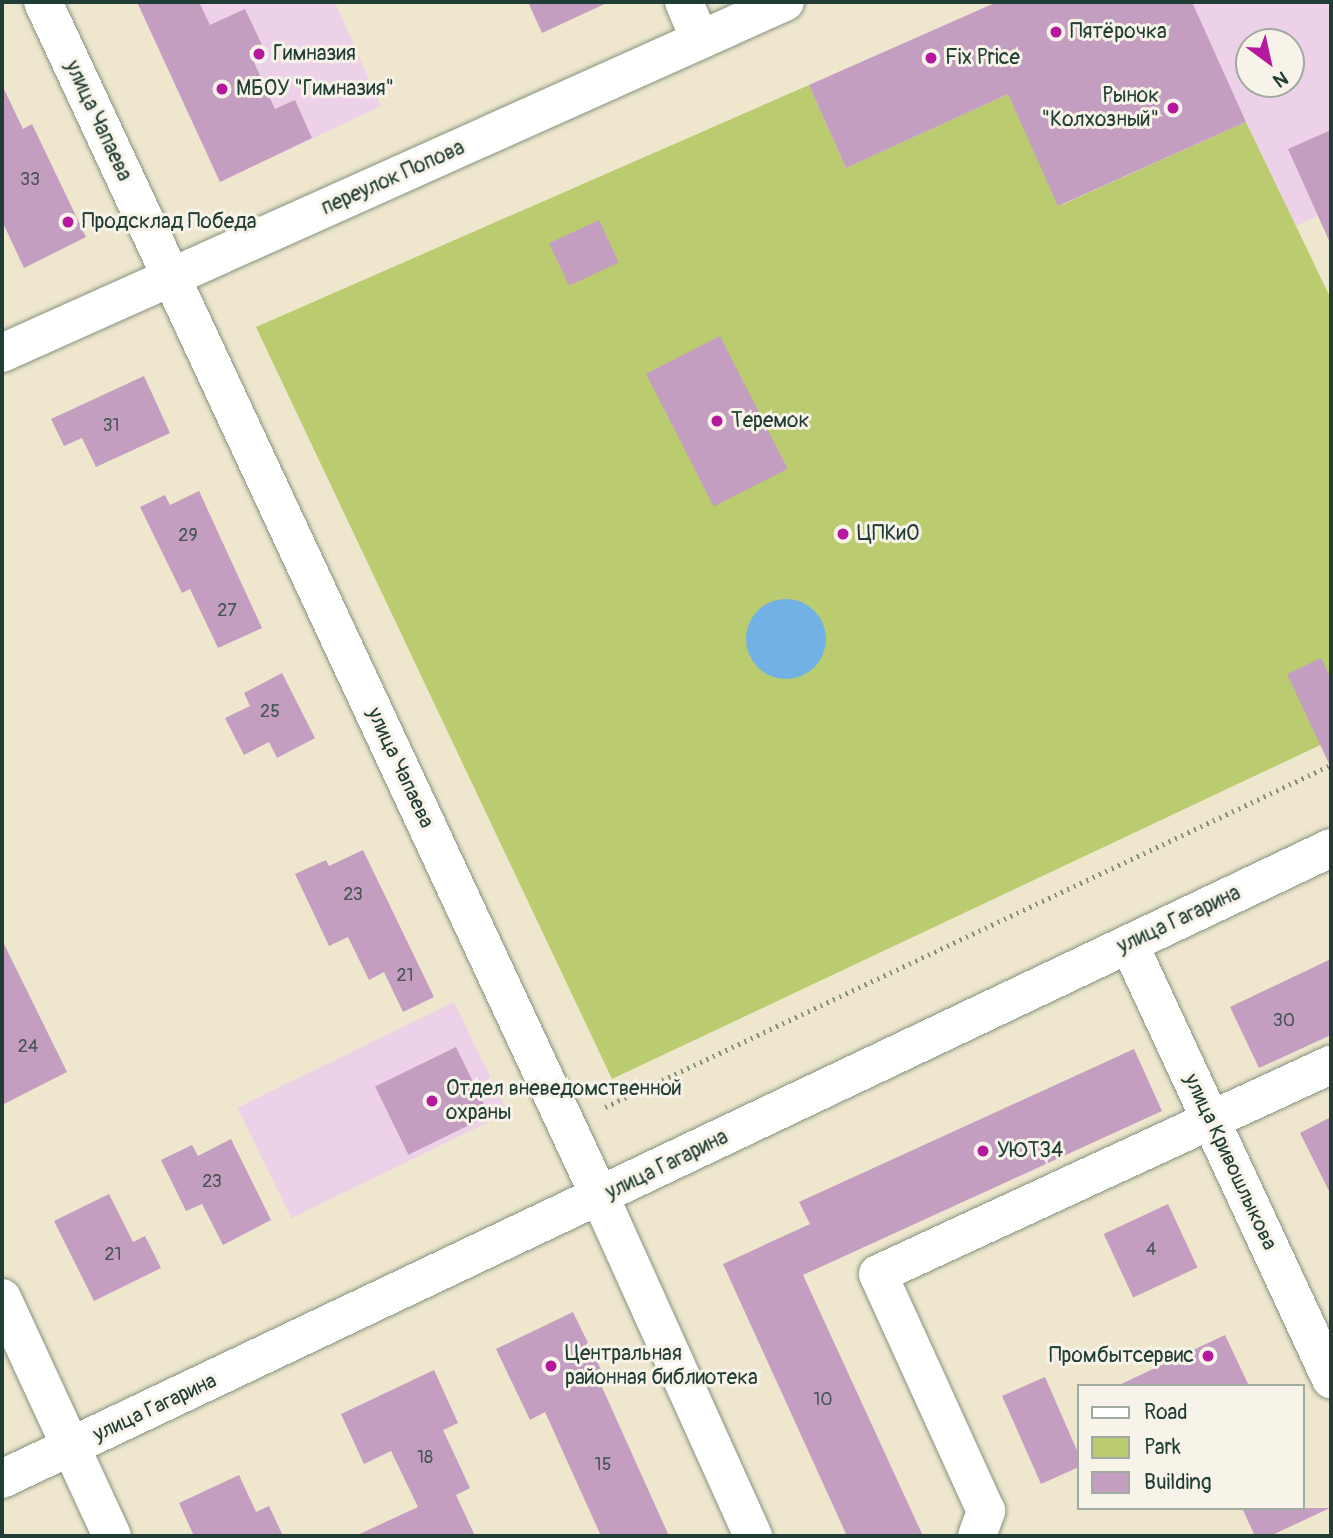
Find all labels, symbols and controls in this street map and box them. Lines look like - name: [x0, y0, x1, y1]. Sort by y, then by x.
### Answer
- place label: Пятёрочка: [1070, 19, 1167, 45]
- marker: Пятёрочка: [1048, 24, 1064, 40]
- north arrow: [1235, 28, 1305, 98]
- place label: Гимназия: [273, 41, 356, 67]
- place label: Fix Price: [945, 45, 1020, 71]
- marker: Гимназия: [251, 46, 267, 62]
- marker: Fix Price: [923, 50, 939, 66]
- street label: улица Чапаева: [59, 57, 137, 185]
- text: N: [1268, 65, 1292, 92]
- place label: МБОУ "Гимназия": [236, 76, 394, 102]
- marker: МБОУ "Гимназия": [214, 81, 230, 97]
- place label: Рынок "Колхозный": [1042, 83, 1159, 133]
- marker: Рынок "Колхозный": [1165, 100, 1181, 116]
- street label: переулок Попова: [318, 135, 468, 221]
- house number: 33: [20, 169, 40, 191]
- place label: Продсклад Победа: [82, 209, 257, 235]
- marker: Продсклад Победа: [60, 214, 76, 230]
- place label: Теремок: [731, 408, 809, 434]
- marker: Теремок: [709, 413, 725, 429]
- house number: 31: [102, 415, 120, 437]
- place label: ЦПКиО: [857, 521, 919, 547]
- house number: 29: [178, 525, 198, 547]
- marker: ЦПКиО: [835, 526, 851, 542]
- house number: 27: [217, 600, 237, 622]
- house number: 25: [260, 701, 280, 723]
- street label: улица Чапаева: [361, 704, 439, 832]
- street label: улица Гагарина: [1113, 880, 1245, 960]
- house number: 23: [343, 884, 363, 906]
- house number: 21: [396, 965, 414, 987]
- house number: 30: [1273, 1010, 1295, 1032]
- house number: 24: [18, 1036, 38, 1058]
- street label: улица Кривошлыкова: [1178, 1070, 1282, 1254]
- place label: Отдел вневедомственной охраны: [446, 1076, 682, 1126]
- marker: Отдел вневедомственной охраны: [424, 1093, 440, 1109]
- street label: улица Гагарина: [602, 1125, 732, 1205]
- place label: УЮТ34: [997, 1138, 1063, 1164]
- marker: УЮТ34: [975, 1143, 991, 1159]
- house number: 23: [202, 1171, 222, 1193]
- house number: 4: [1146, 1239, 1156, 1261]
- house number: 21: [104, 1244, 122, 1266]
- place label: Центральная районная библиотека: [565, 1341, 758, 1391]
- place label: Промбытсервис: [1049, 1343, 1194, 1369]
- marker: Промбытсервис: [1200, 1348, 1216, 1364]
- marker: Центральная районная библиотека: [543, 1358, 559, 1374]
- street label: улица Гагарина: [89, 1368, 221, 1448]
- legend: [1078, 1384, 1305, 1510]
- house number: 10: [813, 1389, 833, 1411]
- text: Road: [1144, 1399, 1188, 1426]
- text: Park: [1144, 1434, 1181, 1461]
- house number: 18: [417, 1447, 433, 1469]
- house number: 15: [595, 1454, 611, 1476]
- text: Building: [1144, 1469, 1211, 1496]

